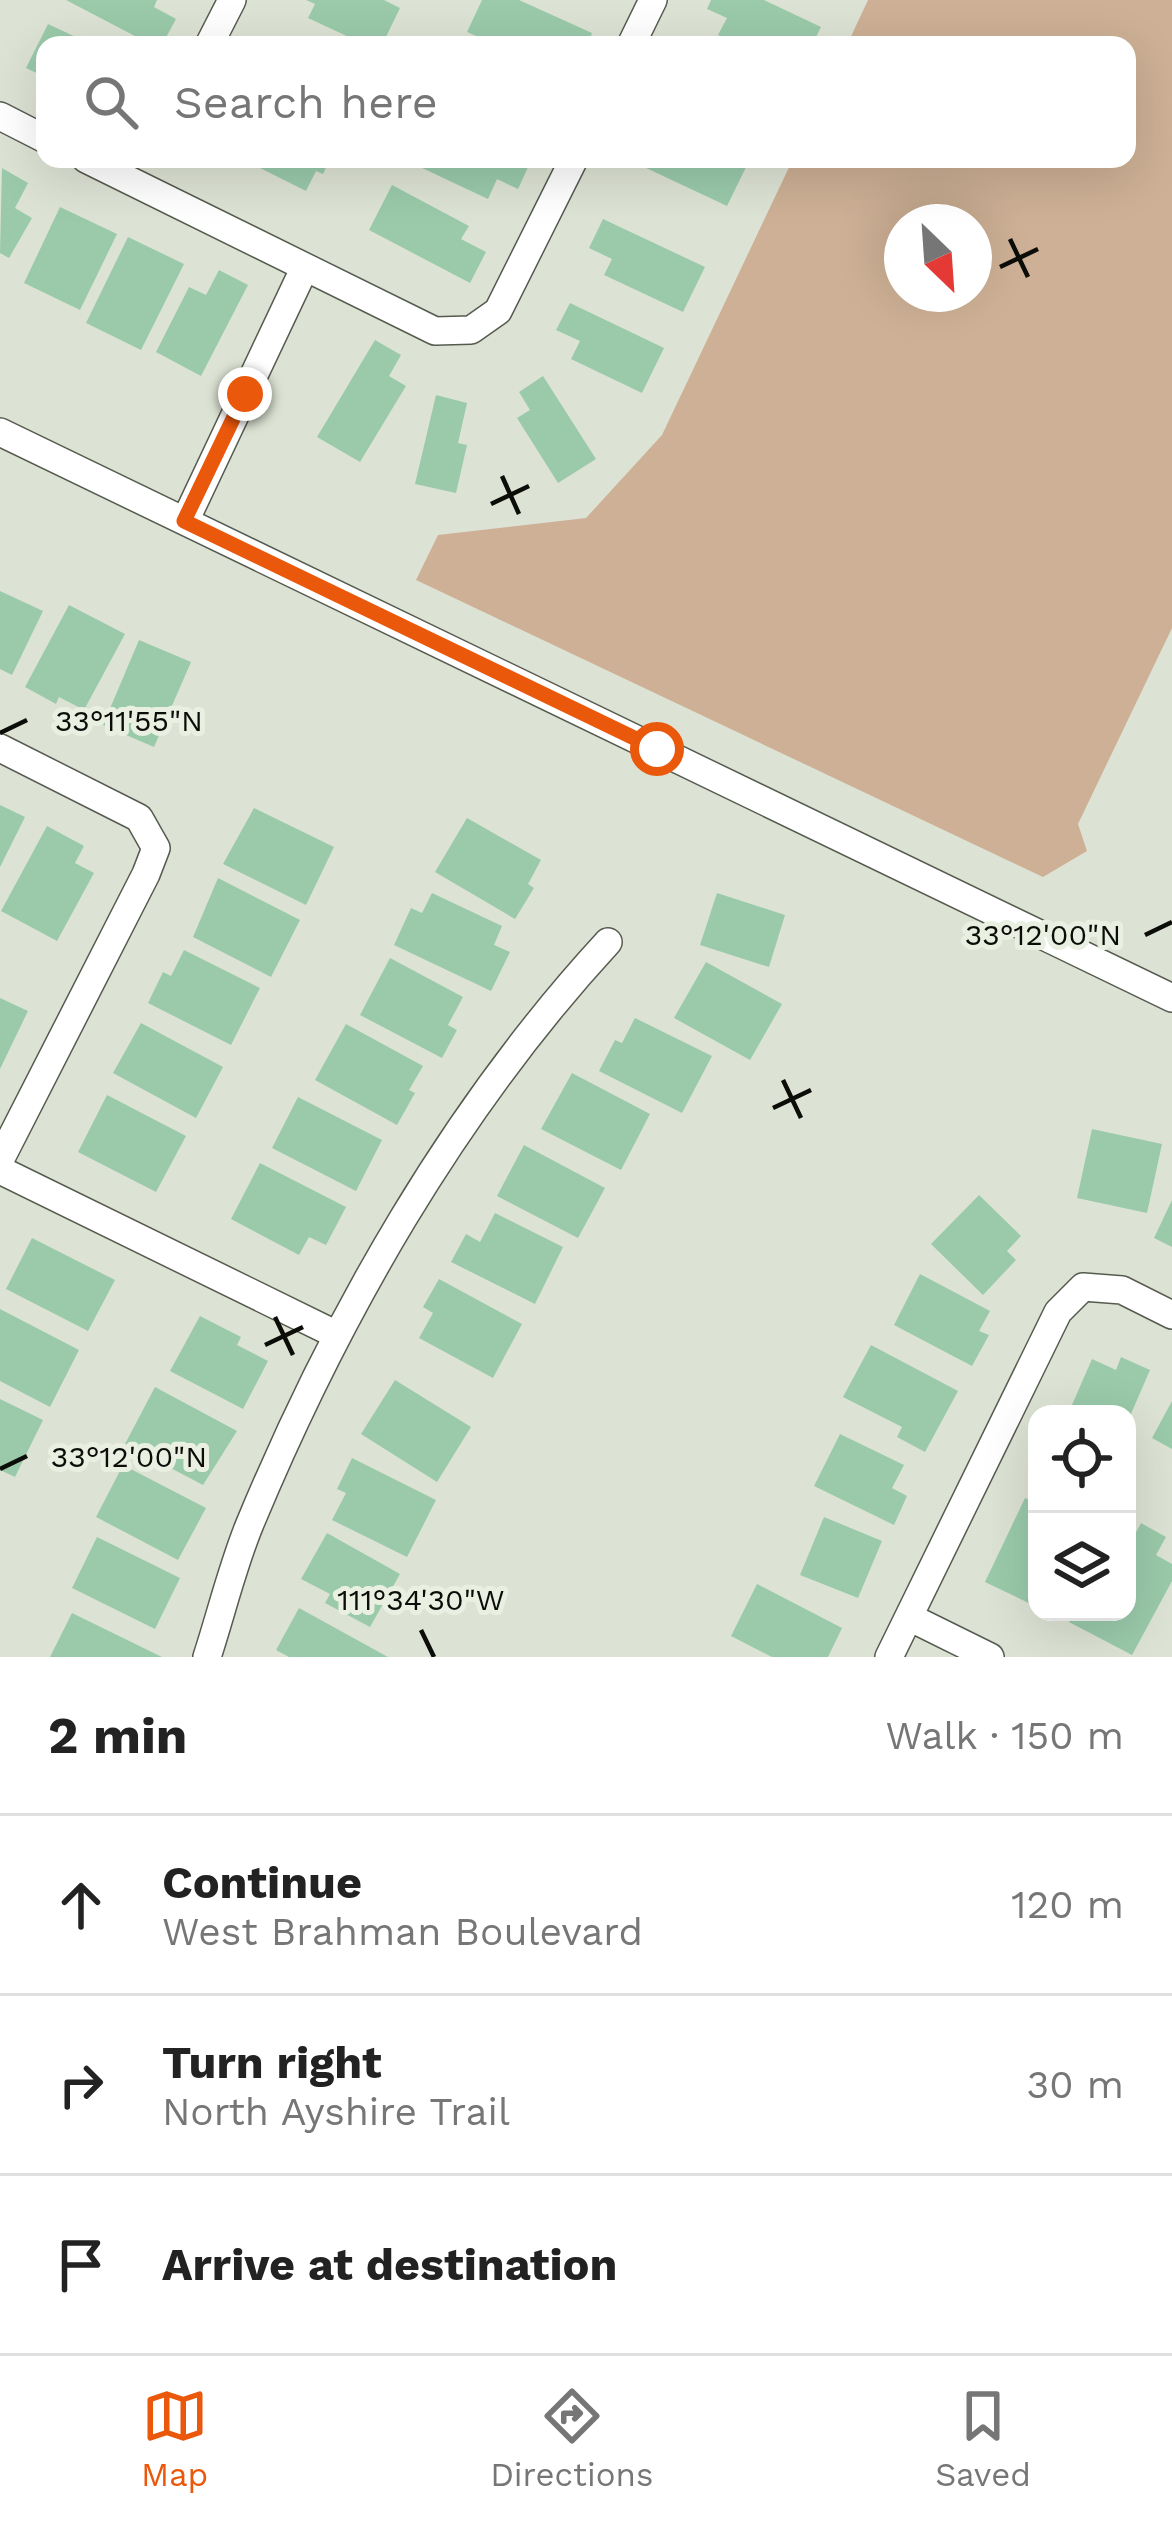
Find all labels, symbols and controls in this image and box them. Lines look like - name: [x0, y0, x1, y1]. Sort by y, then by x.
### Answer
- search box: [36, 36, 1136, 168]
- icon: search: [78, 69, 144, 135]
- text: Search here: [174, 76, 438, 129]
- north arrow: [884, 204, 992, 312]
- route end: [218, 367, 272, 421]
- text: 33°11'55"N: [55, 703, 203, 738]
- route start: [630, 722, 684, 776]
- text: 33°12'00"N: [965, 917, 1121, 952]
- map controls: [1028, 1405, 1136, 1621]
- button: locate: [1028, 1405, 1136, 1513]
- text: 33°12'00"N: [51, 1439, 207, 1474]
- button: layers: [1028, 1513, 1136, 1621]
- text: 111°34'30"W: [337, 1582, 505, 1617]
- text: 2 min: [48, 1706, 187, 1765]
- text: Walk · 150 m: [886, 1713, 1124, 1758]
- text: Continue: [162, 1856, 362, 1909]
- icon: ahead: [48, 1872, 114, 1938]
- text: 120 m: [1011, 1882, 1124, 1927]
- text: West Brahman Boulevard: [162, 1909, 643, 1954]
- text: Turn right: [162, 2036, 382, 2089]
- icon: right: [48, 2052, 114, 2118]
- text: 30 m: [1027, 2062, 1124, 2107]
- text: North Ayshire Trail: [162, 2089, 510, 2134]
- icon: arrive: [48, 2232, 114, 2298]
- text: Arrive at destination: [162, 2238, 617, 2291]
- tab: Map: [141, 2383, 208, 2494]
- tab: Directions: [490, 2383, 653, 2494]
- tab: Saved: [935, 2383, 1031, 2494]

